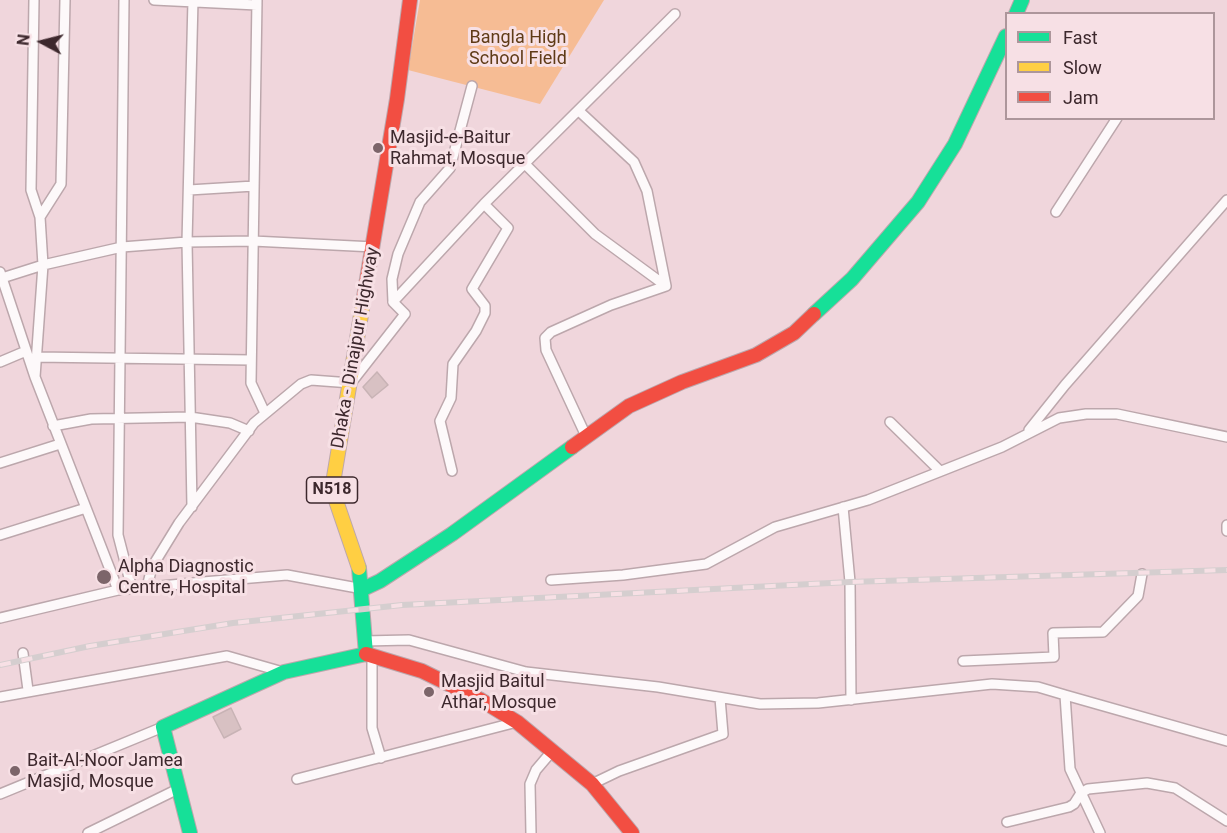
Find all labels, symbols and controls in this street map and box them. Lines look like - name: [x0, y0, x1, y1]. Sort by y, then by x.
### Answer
- north arrow: [12, 12, 72, 72]
- legend: [1005, 12, 1215, 120]
- park label: Bangla High School Field: [469, 27, 567, 70]
- text: Fast: [1063, 27, 1098, 48]
- text: N: [14, 33, 34, 47]
- text: Slow: [1063, 57, 1102, 78]
- text: Jam: [1063, 87, 1099, 108]
- place label: Masjid-e-Baitur Rahmat, Mosque: [390, 127, 525, 170]
- marker: Masjid-e-Baitur Rahmat, Mosque: [371, 141, 385, 155]
- street label: Dhaka - Dinajpur Highway: [328, 246, 384, 450]
- road number: N518: [306, 477, 358, 503]
- place label: Alpha Diagnostic Centre, Hospital: [118, 556, 254, 598]
- marker: Alpha Diagnostic Centre, Hospital: [95, 568, 113, 586]
- place label: Masjid Baitul Athar, Mosque: [441, 671, 556, 714]
- marker: Masjid Baitul Athar, Mosque: [422, 685, 436, 699]
- place label: Bait-Al-Noor Jamea Masjid, Mosque: [27, 750, 183, 792]
- marker: Bait-Al-Noor Jamea Masjid, Mosque: [8, 764, 22, 778]

